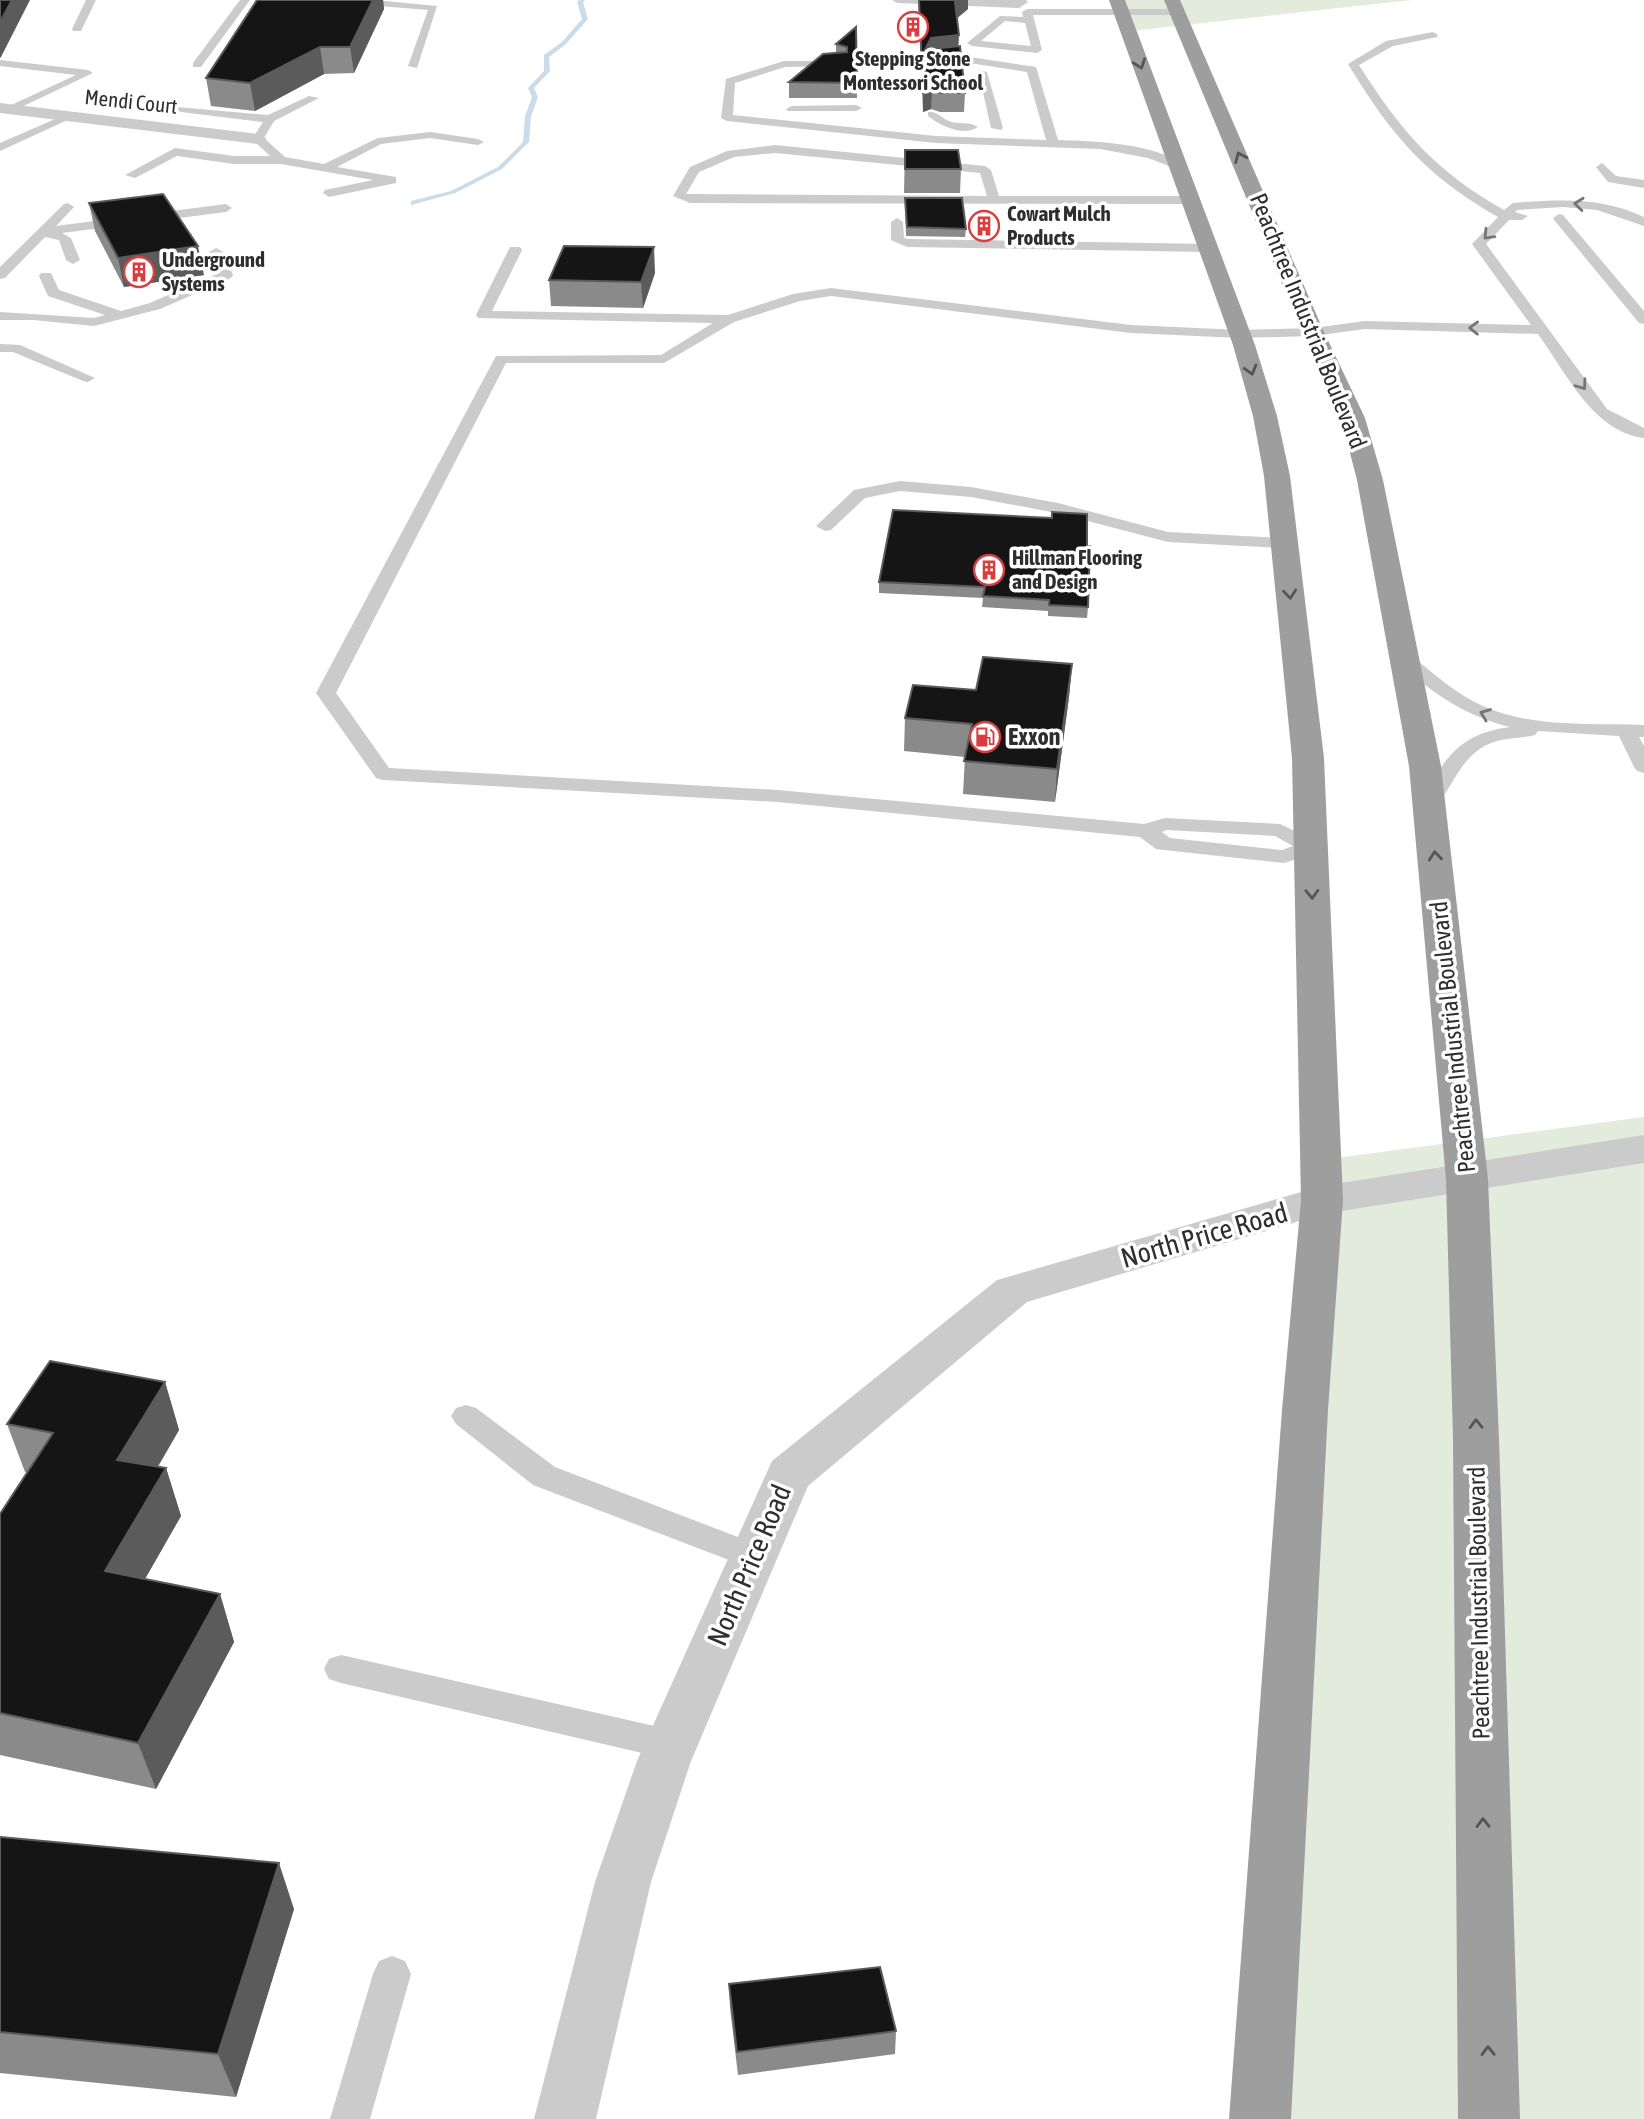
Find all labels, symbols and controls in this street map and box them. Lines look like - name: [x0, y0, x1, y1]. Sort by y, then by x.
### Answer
- building icon: Stepping Stone Montessori School: [896, 10, 930, 44]
- place label: Stepping Stone Montessori School: [843, 46, 984, 94]
- one-way arrow: [1132, 58, 1146, 70]
- street label: Mendi Court: [84, 84, 179, 118]
- one-way arrow: [1234, 151, 1248, 163]
- street label: Peachtree Industrial Boulevard: [1245, 189, 1372, 452]
- one-way arrow: [1573, 197, 1584, 212]
- place label: Cowart Mulch Products: [1007, 201, 1111, 249]
- building icon: Cowart Mulch Products: [967, 209, 1001, 243]
- one-way arrow: [1483, 227, 1496, 240]
- place label: Underground Systems: [162, 247, 265, 295]
- building icon: Underground Systems: [122, 255, 156, 289]
- one-way arrow: [1468, 320, 1478, 336]
- one-way arrow: [1243, 364, 1258, 376]
- one-way arrow: [1574, 377, 1587, 390]
- place label: Hillman Flooring and Design: [1012, 545, 1143, 593]
- building icon: Hillman Flooring and Design: [972, 553, 1006, 587]
- one-way arrow: [1282, 589, 1297, 600]
- one-way arrow: [1479, 708, 1491, 722]
- fuel station icon: Exxon: [968, 720, 1002, 754]
- place label: Exxon: [1008, 723, 1060, 750]
- one-way arrow: [1427, 850, 1442, 861]
- one-way arrow: [1304, 889, 1320, 900]
- street label: Peachtree Industrial Boulevard: [1425, 900, 1480, 1174]
- street label: North Price Road: [1117, 1196, 1291, 1274]
- one-way arrow: [1468, 1419, 1483, 1430]
- street label: Peachtree Industrial Boulevard: [1463, 1466, 1494, 1740]
- street label: North Price Road: [701, 1480, 797, 1650]
- one-way arrow: [1476, 1818, 1491, 1829]
- one-way arrow: [1480, 2045, 1496, 2056]

